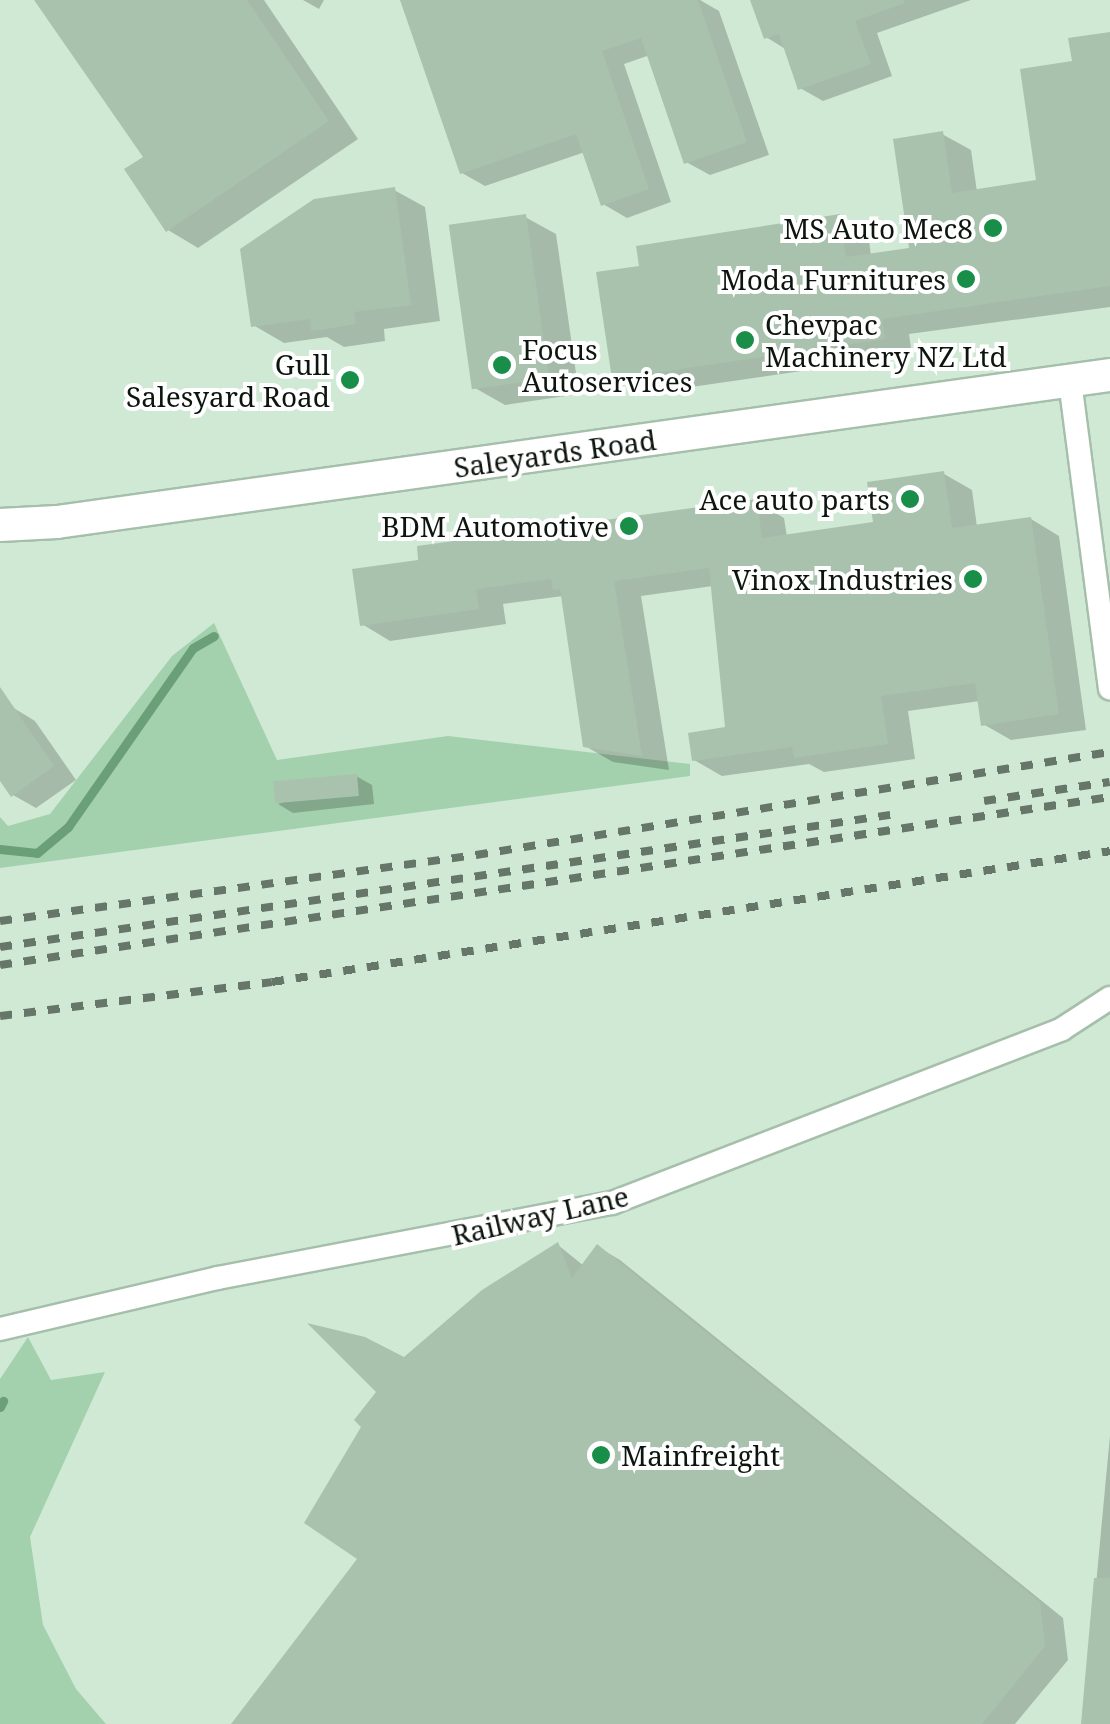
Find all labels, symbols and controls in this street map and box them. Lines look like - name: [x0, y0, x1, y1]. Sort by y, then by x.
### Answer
- place label: MS Auto Mec8: [783, 211, 973, 245]
- marker: MS Auto Mec8: [982, 217, 1004, 239]
- place label: Moda Furnitures: [720, 262, 946, 296]
- marker: Moda Furnitures: [955, 268, 977, 290]
- place label: Chevpac Machinery NZ Ltd: [765, 307, 1007, 373]
- marker: Chevpac Machinery NZ Ltd: [734, 329, 756, 351]
- place label: Focus Autoservices: [522, 332, 692, 398]
- place label: Gull Salesyard Road: [126, 347, 330, 413]
- marker: Focus Autoservices: [491, 354, 513, 376]
- marker: Gull Salesyard Road: [339, 369, 361, 391]
- street label: Saleyards Road: [452, 422, 658, 484]
- place label: Ace auto parts: [699, 482, 890, 516]
- marker: Ace auto parts: [899, 488, 921, 510]
- place label: BDM Automotive: [381, 509, 609, 543]
- marker: BDM Automotive: [618, 515, 640, 537]
- place label: Vinox Industries: [732, 562, 953, 596]
- marker: Vinox Industries: [962, 568, 984, 590]
- street label: Railway Lane: [448, 1178, 632, 1252]
- place label: Mainfreight: [621, 1438, 780, 1472]
- marker: Mainfreight: [590, 1444, 612, 1466]

